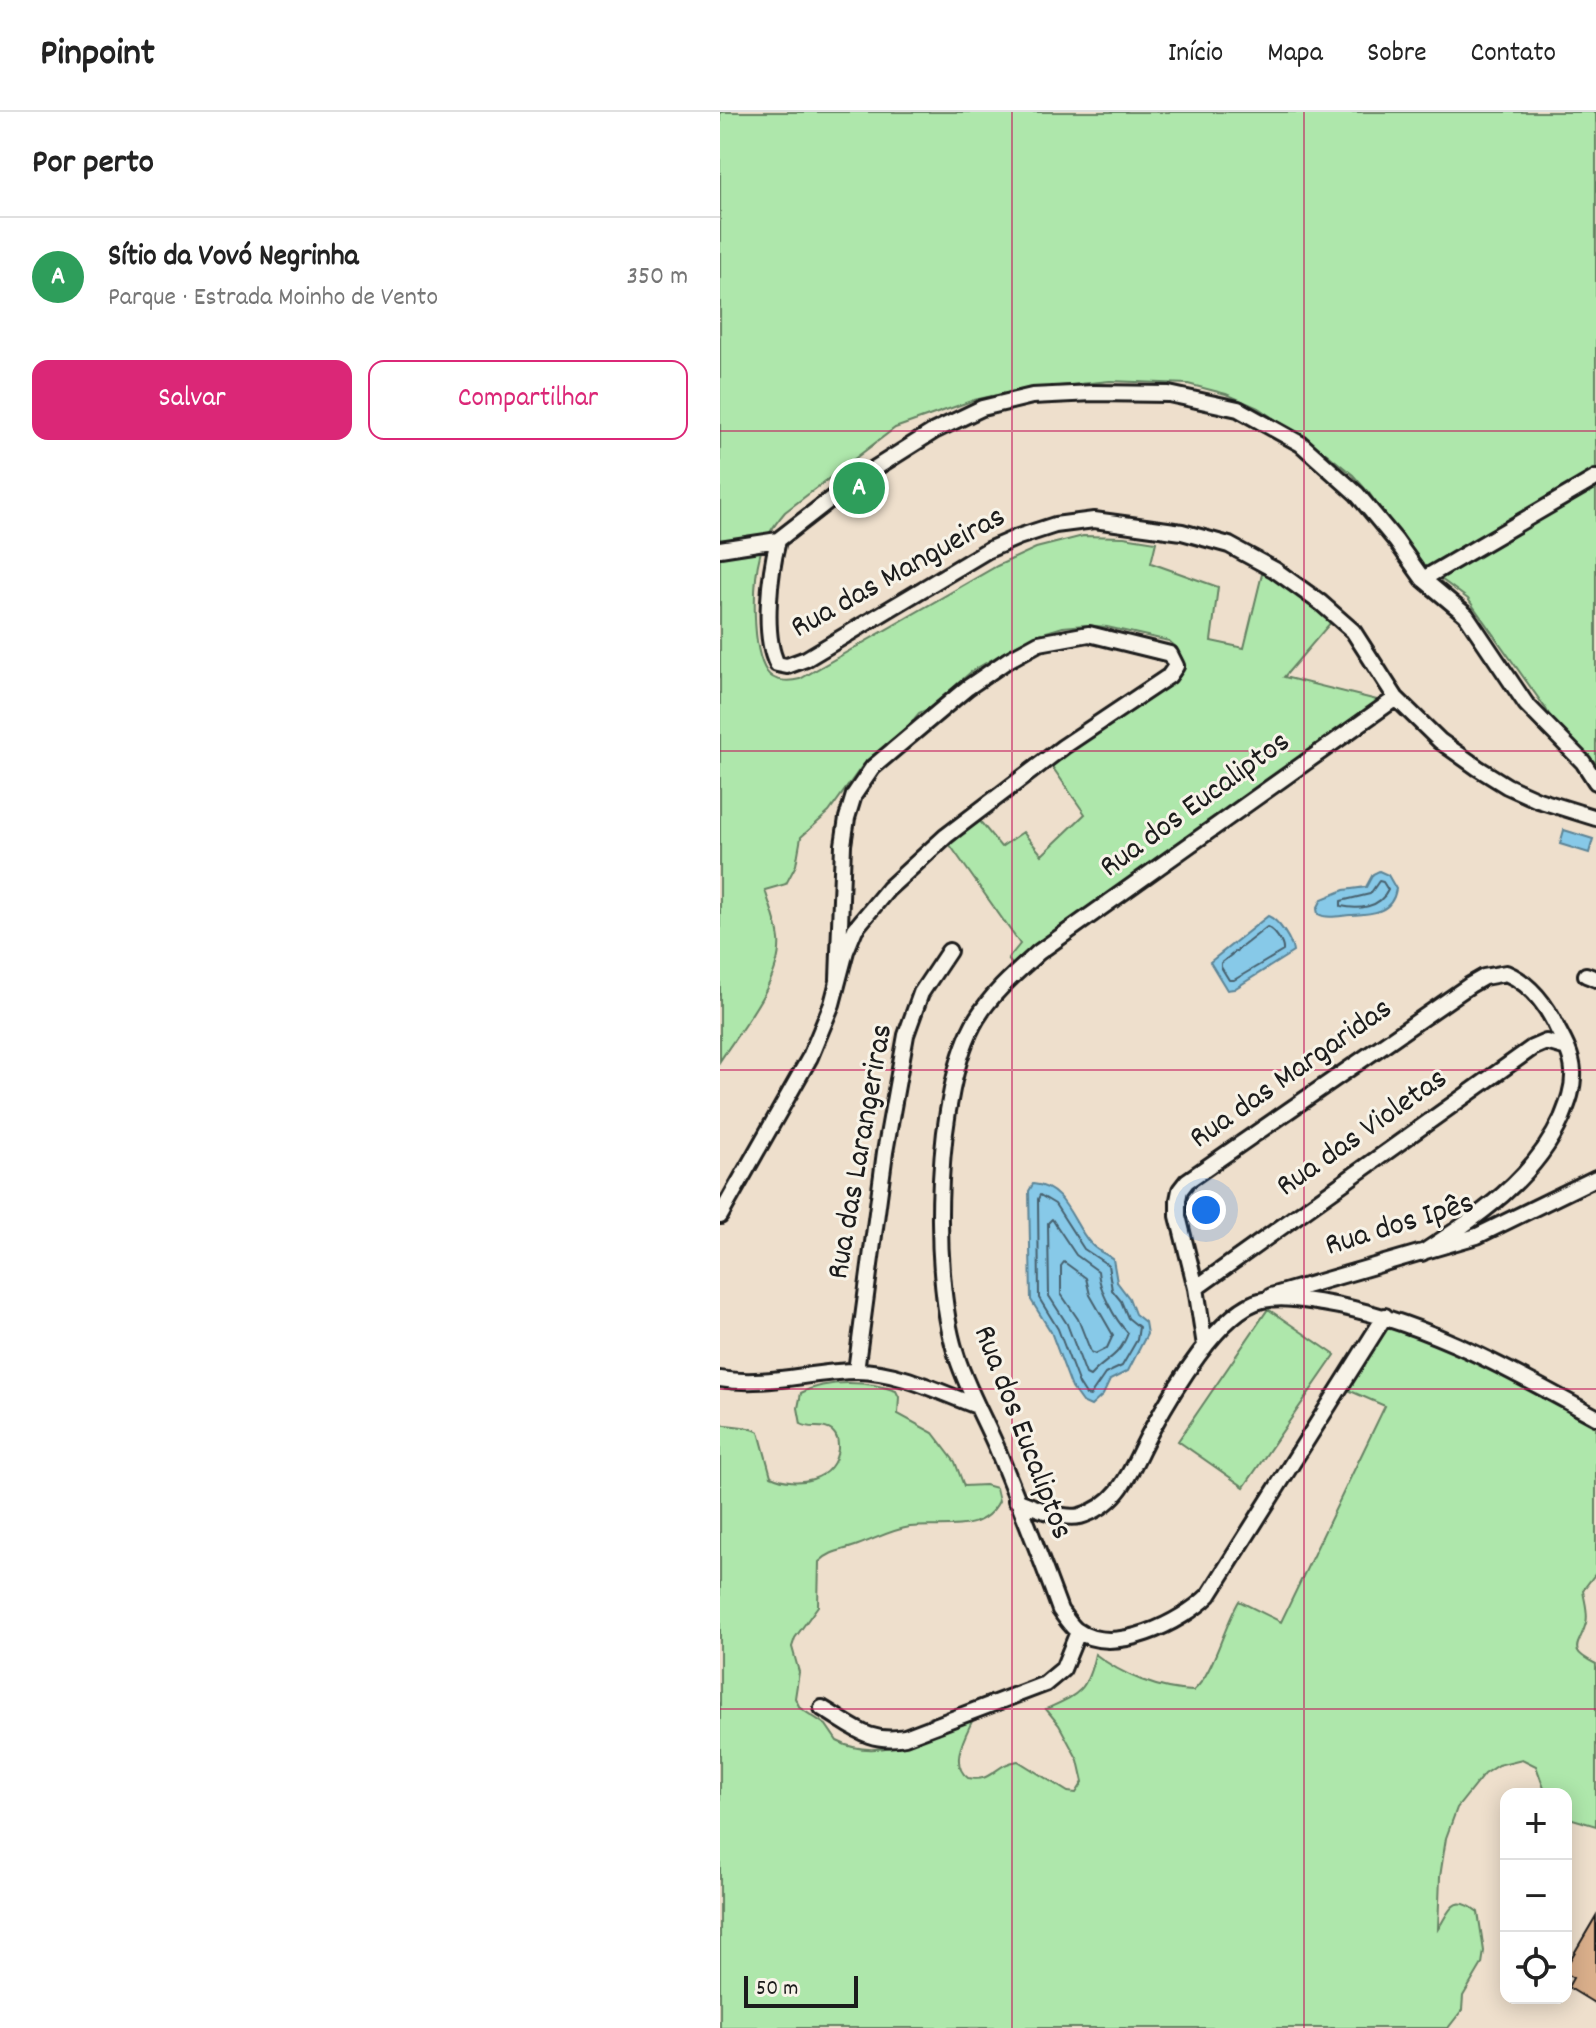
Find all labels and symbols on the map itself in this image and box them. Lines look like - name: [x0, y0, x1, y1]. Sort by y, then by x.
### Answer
- pin: A: [833, 458, 885, 518]
- street label: Rua das Mangueiras: [783, 496, 1015, 652]
- street label: Rua dos Eucaliptos: [1091, 721, 1301, 891]
- street label: Rua das Margaridas: [1181, 988, 1403, 1162]
- street label: Rua das Larangeriras: [817, 1021, 907, 1283]
- street label: Rua das Violetas: [1268, 1058, 1458, 1210]
- street label: Rua dos Ipês: [1320, 1182, 1480, 1270]
- your location: [1186, 1190, 1226, 1230]
- street label: Rua dos Eucaliptos: [959, 1319, 1083, 1547]
- scale bar: [744, 1972, 858, 2008]

